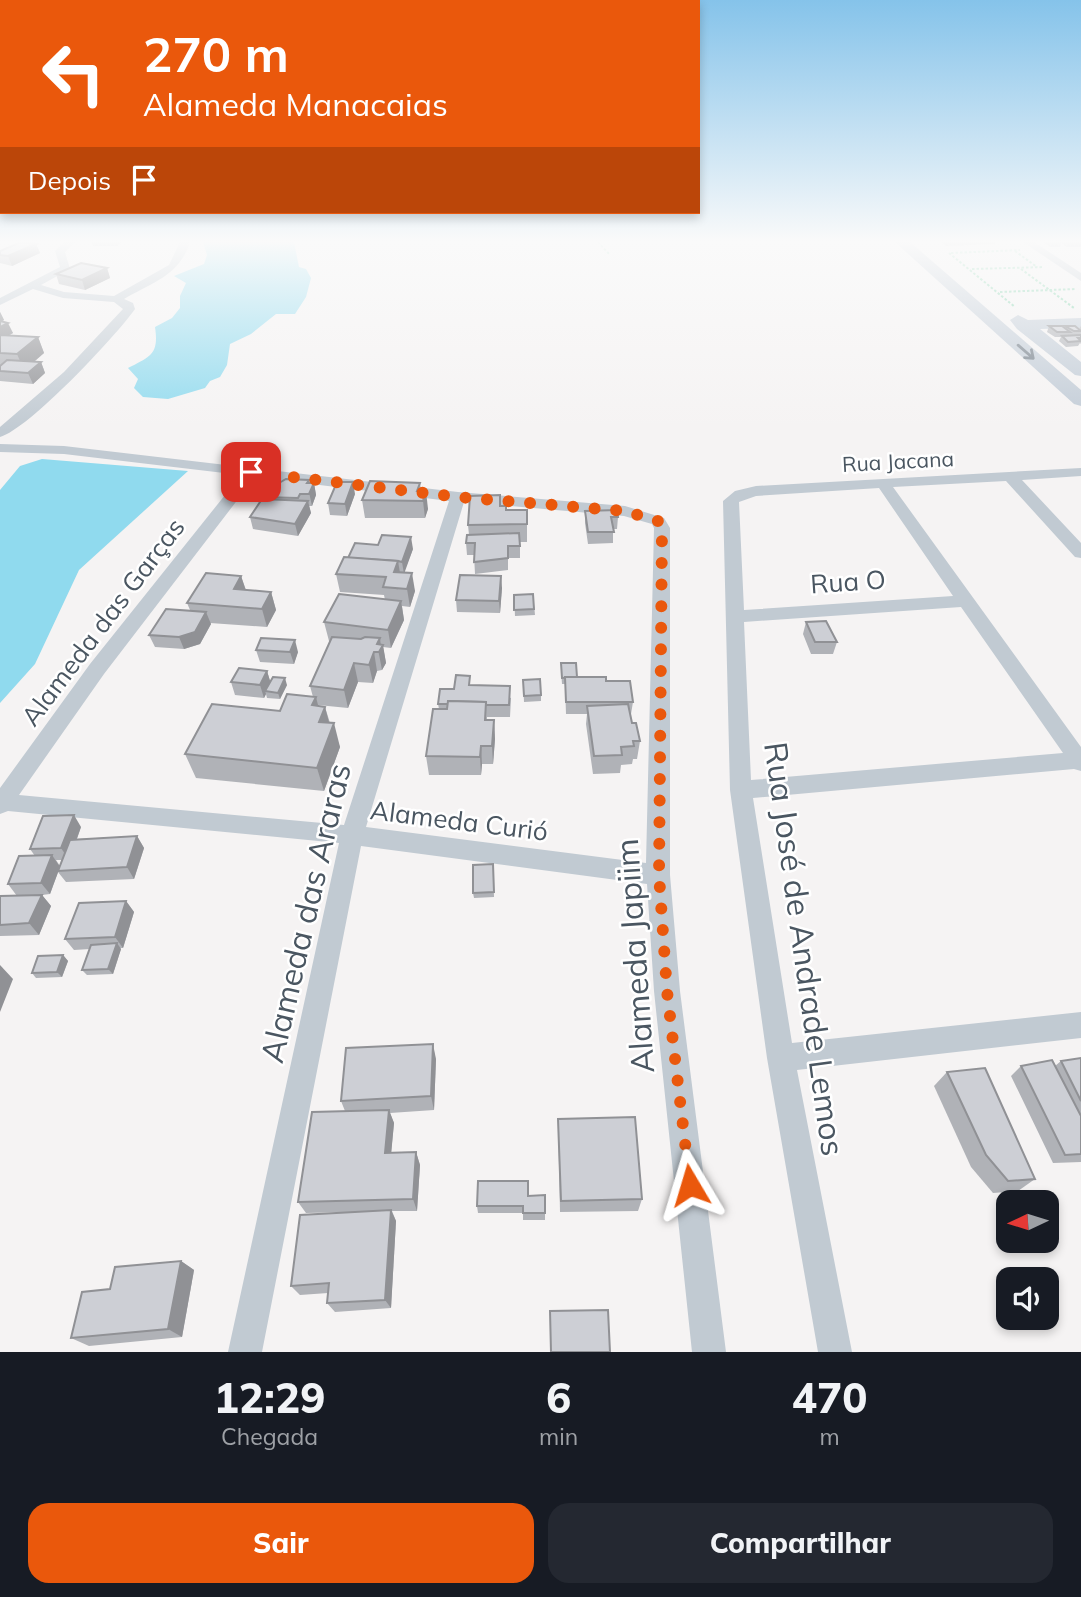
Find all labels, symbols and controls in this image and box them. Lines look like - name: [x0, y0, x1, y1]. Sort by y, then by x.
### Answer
- text: 270 m: [143, 23, 289, 84]
- icon: left: [28, 28, 119, 119]
- text: Alameda Manacaias: [143, 84, 448, 124]
- icon: arrive: [125, 161, 163, 199]
- text: Depois: [28, 164, 111, 197]
- one-way arrow: [1017, 344, 1035, 360]
- pin: [221, 442, 281, 502]
- street label: Rua Jacana: [841, 445, 955, 477]
- icon: arrive: [232, 453, 270, 491]
- street label: Alameda das Garças: [14, 511, 192, 732]
- street label: Rua O: [809, 562, 887, 601]
- street label: Rua José de Andrade Lemos: [756, 739, 854, 1158]
- street label: Alameda das Araras: [251, 759, 359, 1066]
- street label: Alameda Curió: [368, 793, 550, 848]
- street label: Alameda Japiim: [606, 838, 662, 1075]
- position arrow: [653, 1148, 727, 1222]
- north arrow: [996, 1190, 1059, 1253]
- map controls: [996, 1190, 1059, 1330]
- button: sound: [996, 1267, 1059, 1330]
- text: 12:29: [214, 1371, 325, 1424]
- text: 6: [546, 1371, 571, 1424]
- text: 470: [792, 1371, 867, 1424]
- text: Chegada: [221, 1422, 318, 1451]
- text: min: [539, 1422, 578, 1451]
- text: m: [819, 1422, 840, 1451]
- button: Sair: [28, 1503, 534, 1583]
- button: Compartilhar: [548, 1503, 1053, 1583]

